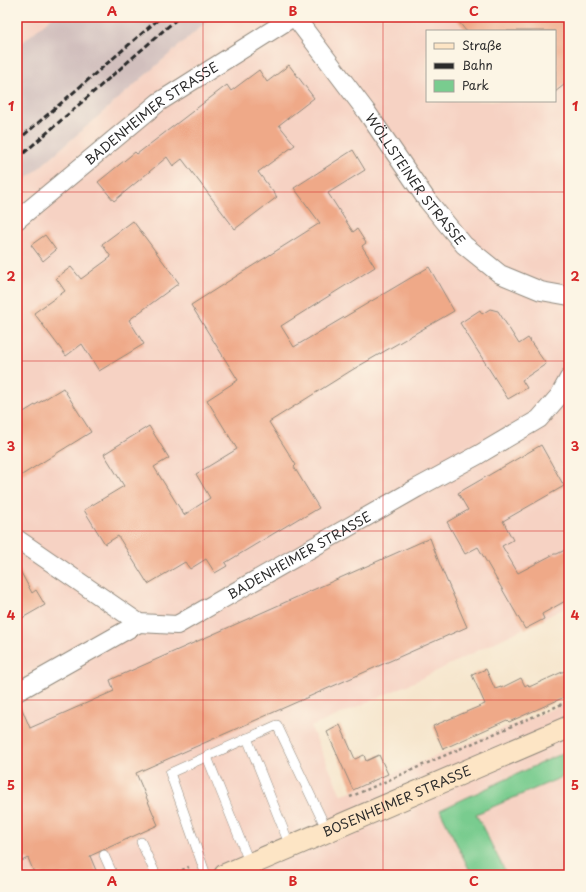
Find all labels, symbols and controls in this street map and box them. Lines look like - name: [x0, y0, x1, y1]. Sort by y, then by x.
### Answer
- text: A: [107, 1, 117, 20]
- text: B: [289, 1, 298, 20]
- text: C: [469, 1, 479, 20]
- legend: [426, 30, 556, 102]
- text: Straße: [462, 36, 502, 54]
- text: Bahn: [462, 56, 493, 74]
- street label: BADENHEIMER STRASSE: [80, 57, 222, 169]
- text: Park: [462, 76, 489, 94]
- text: 1: [8, 96, 14, 115]
- text: 1: [572, 96, 578, 115]
- street label: WÖLLSTEINER STRASSE: [361, 109, 470, 249]
- text: 2: [6, 266, 16, 285]
- text: 2: [570, 266, 580, 285]
- text: 3: [7, 436, 16, 455]
- text: 3: [571, 436, 580, 455]
- street label: BADENHEIMER STRASSE: [224, 506, 374, 603]
- text: 4: [7, 605, 16, 624]
- text: 4: [571, 605, 580, 624]
- street label: BOSENHEIMER STRASSE: [319, 760, 474, 841]
- text: 5: [7, 775, 15, 794]
- text: 5: [571, 775, 579, 794]
- text: A: [107, 871, 117, 890]
- text: B: [289, 871, 298, 890]
- text: C: [469, 871, 479, 890]

